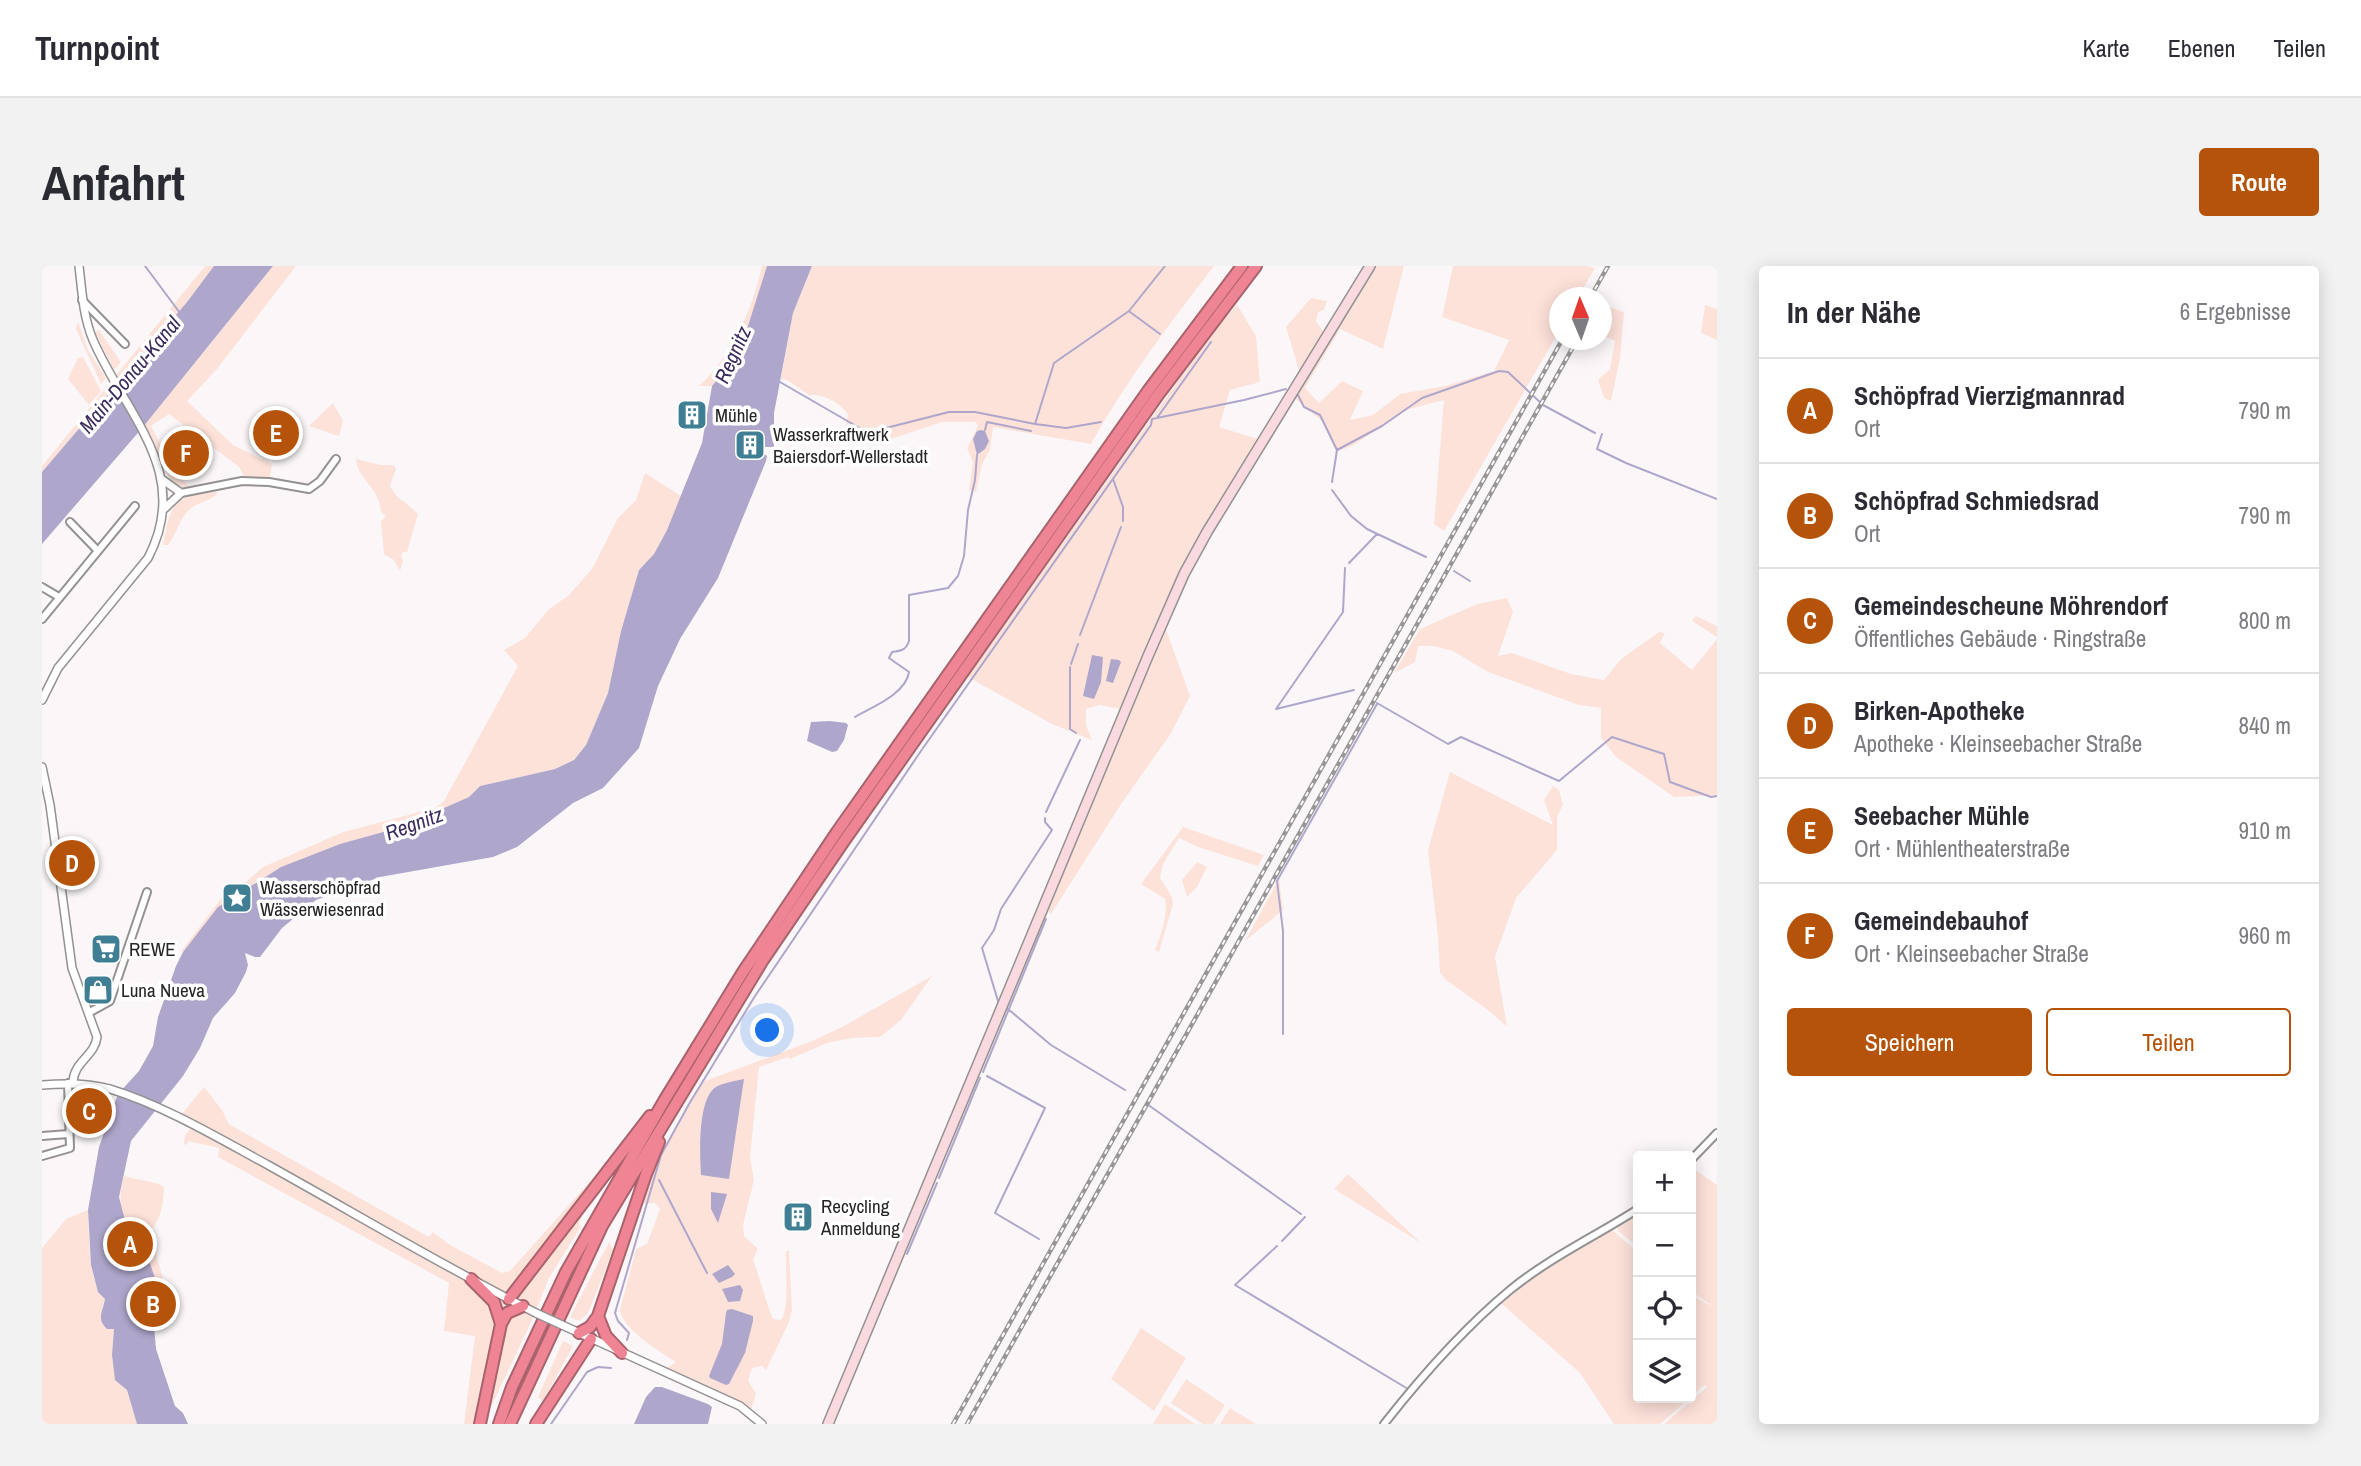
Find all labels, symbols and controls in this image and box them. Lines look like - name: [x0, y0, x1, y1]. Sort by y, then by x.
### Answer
- text: Turnpoint: [35, 26, 159, 70]
- text: Karte: [2083, 32, 2130, 64]
- text: Ebenen: [2168, 32, 2235, 64]
- text: Teilen: [2273, 32, 2326, 64]
- button: Route: [2199, 148, 2319, 216]
- text: Anfahrt: [42, 149, 185, 215]
- north arrow: [1549, 287, 1612, 350]
- text: In der Nähe: [1787, 292, 1921, 332]
- text: 6 Ergebnisse: [2180, 296, 2291, 327]
- water label: Main-Donau-Kanal: [72, 309, 188, 439]
- water label: Regnitz: [707, 321, 758, 388]
- text: Schöpfrad Vierzigmannrad: [1854, 378, 2125, 413]
- text: A: [1803, 395, 1817, 426]
- text: 790 m: [2239, 395, 2291, 426]
- building icon: Mühle: [675, 398, 709, 432]
- place label: Mühle: [715, 402, 757, 428]
- pin: E: [253, 407, 299, 459]
- text: Ort: [1854, 413, 1880, 444]
- place label: Wasserkraftwerk Baiersdorf-Wellerstadt: [773, 421, 928, 469]
- pin: F: [163, 427, 209, 479]
- building icon: Wasserkraftwerk Baiersdorf-Wellerstadt: [733, 428, 767, 462]
- text: Schöpfrad Schmiedsrad: [1854, 483, 2099, 518]
- text: B: [1803, 500, 1817, 531]
- text: 790 m: [2239, 500, 2291, 531]
- text: Ort: [1854, 518, 1880, 549]
- text: Gemeindescheune Möhrendorf: [1854, 588, 2168, 623]
- text: C: [1803, 605, 1817, 636]
- text: 800 m: [2239, 605, 2291, 636]
- text: Öffentliches Gebäude · Ringstraße: [1854, 623, 2146, 654]
- text: Birken-Apotheke: [1854, 693, 2025, 728]
- text: D: [1803, 710, 1817, 741]
- text: 840 m: [2239, 710, 2291, 741]
- text: Apotheke · Kleinseebacher Straße: [1854, 728, 2142, 759]
- text: Seebacher Mühle: [1854, 798, 2029, 833]
- water label: Regnitz: [381, 800, 447, 847]
- text: E: [1804, 815, 1816, 846]
- text: 910 m: [2239, 815, 2291, 846]
- text: Ort · Mühlentheaterstraße: [1854, 833, 2070, 864]
- pin: D: [49, 837, 95, 889]
- place label: Wasserschöpfrad Wässerwiesenrad: [260, 874, 384, 922]
- place icon: Wasserschöpfrad Wässerwiesenrad: [220, 881, 254, 915]
- text: Gemeindebauhof: [1854, 903, 2028, 938]
- text: F: [1804, 920, 1816, 951]
- text: 960 m: [2239, 920, 2291, 951]
- supermarket icon: REWE: [89, 932, 123, 966]
- place label: REWE: [129, 936, 176, 962]
- text: Ort · Kleinseebacher Straße: [1854, 938, 2089, 969]
- shop icon: Luna Nueva: [81, 973, 115, 1007]
- place label: Luna Nueva: [121, 977, 205, 1003]
- button: Speichern: [1787, 1008, 2032, 1076]
- button: Teilen: [2046, 1008, 2291, 1076]
- your location: [750, 1013, 784, 1047]
- pin: C: [66, 1085, 112, 1137]
- map controls: [1633, 1151, 1696, 1403]
- button: +: [1633, 1151, 1696, 1214]
- place label: Recycling Anmeldung: [820, 1193, 900, 1241]
- building icon: Recycling Anmeldung: [781, 1200, 815, 1234]
- button: −: [1633, 1214, 1696, 1277]
- pin: A: [107, 1218, 153, 1270]
- button: locate: [1633, 1277, 1696, 1340]
- pin: B: [130, 1278, 176, 1330]
- button: layers: [1633, 1340, 1696, 1403]

